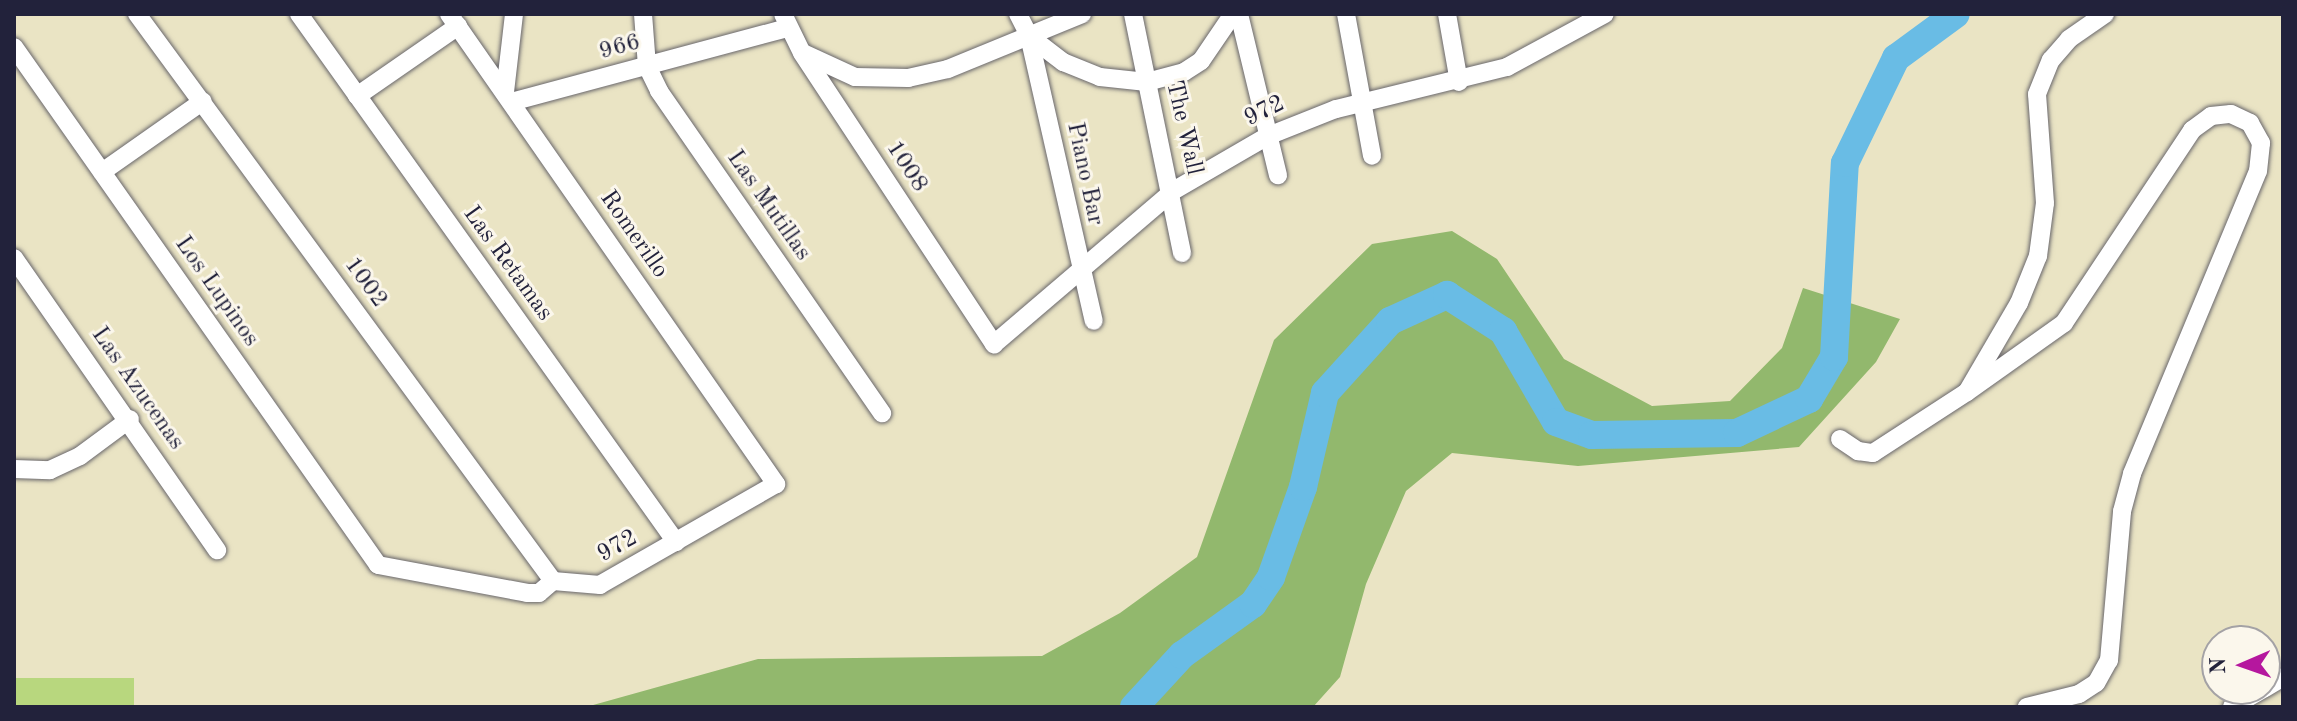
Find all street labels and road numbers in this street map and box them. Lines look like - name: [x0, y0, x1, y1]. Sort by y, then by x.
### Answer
- street label: 966: [596, 29, 644, 67]
- street label: The Wall: [1158, 78, 1208, 178]
- street label: 972: [1240, 90, 1290, 134]
- street label: Piano Bar: [1059, 120, 1109, 228]
- street label: 1008: [879, 136, 933, 198]
- street label: Las Mutillas: [719, 145, 817, 267]
- street label: Romerillo: [592, 186, 674, 284]
- street label: Las Retamas: [456, 201, 558, 327]
- street label: Los Lupinos: [167, 231, 265, 353]
- street label: 1002: [337, 252, 393, 314]
- street label: Las Azucenas: [84, 322, 190, 456]
- street label: 972: [593, 524, 643, 570]

